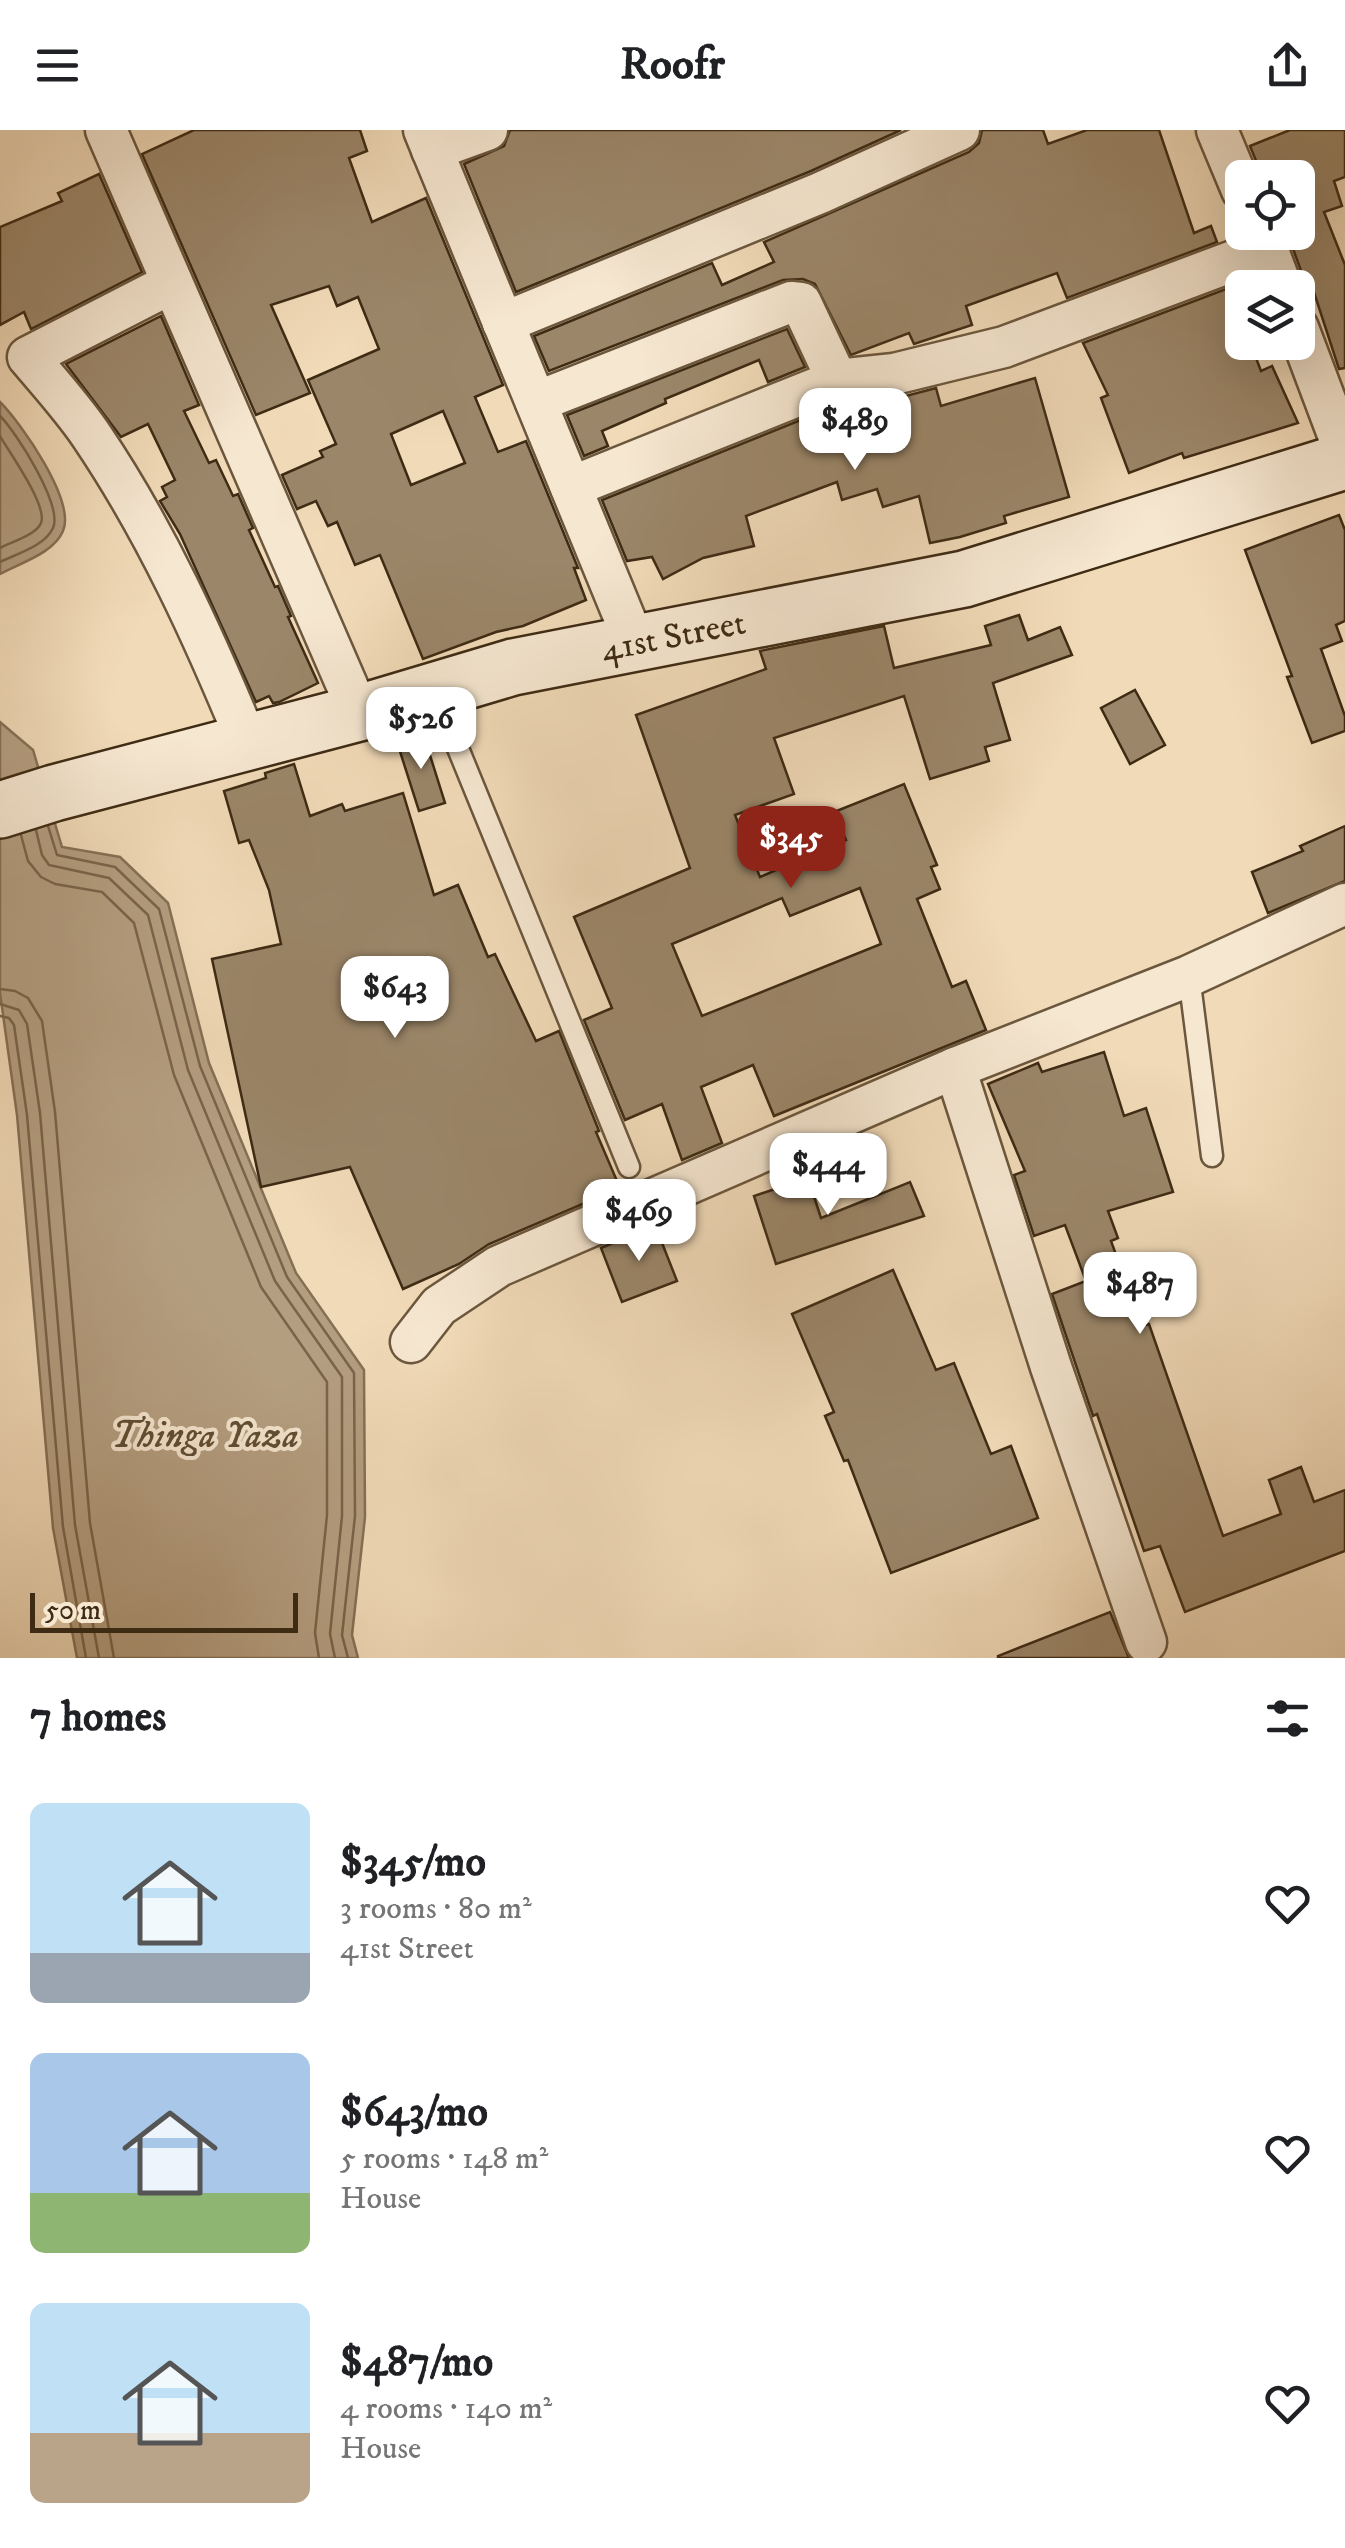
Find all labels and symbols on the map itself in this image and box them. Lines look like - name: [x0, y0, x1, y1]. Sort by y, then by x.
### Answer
- pin: $489: [796, 388, 914, 473]
- street label: 41st Street: [597, 601, 749, 673]
- pin: $526: [362, 687, 480, 772]
- pin: $345: [732, 806, 850, 891]
- pin: $643: [336, 956, 454, 1041]
- pin: $444: [769, 1133, 887, 1218]
- pin: $469: [580, 1179, 698, 1264]
- pin: $487: [1081, 1252, 1199, 1337]
- water label: Thinga Yaza: [111, 1412, 299, 1460]
- scale bar: [30, 1588, 298, 1632]

